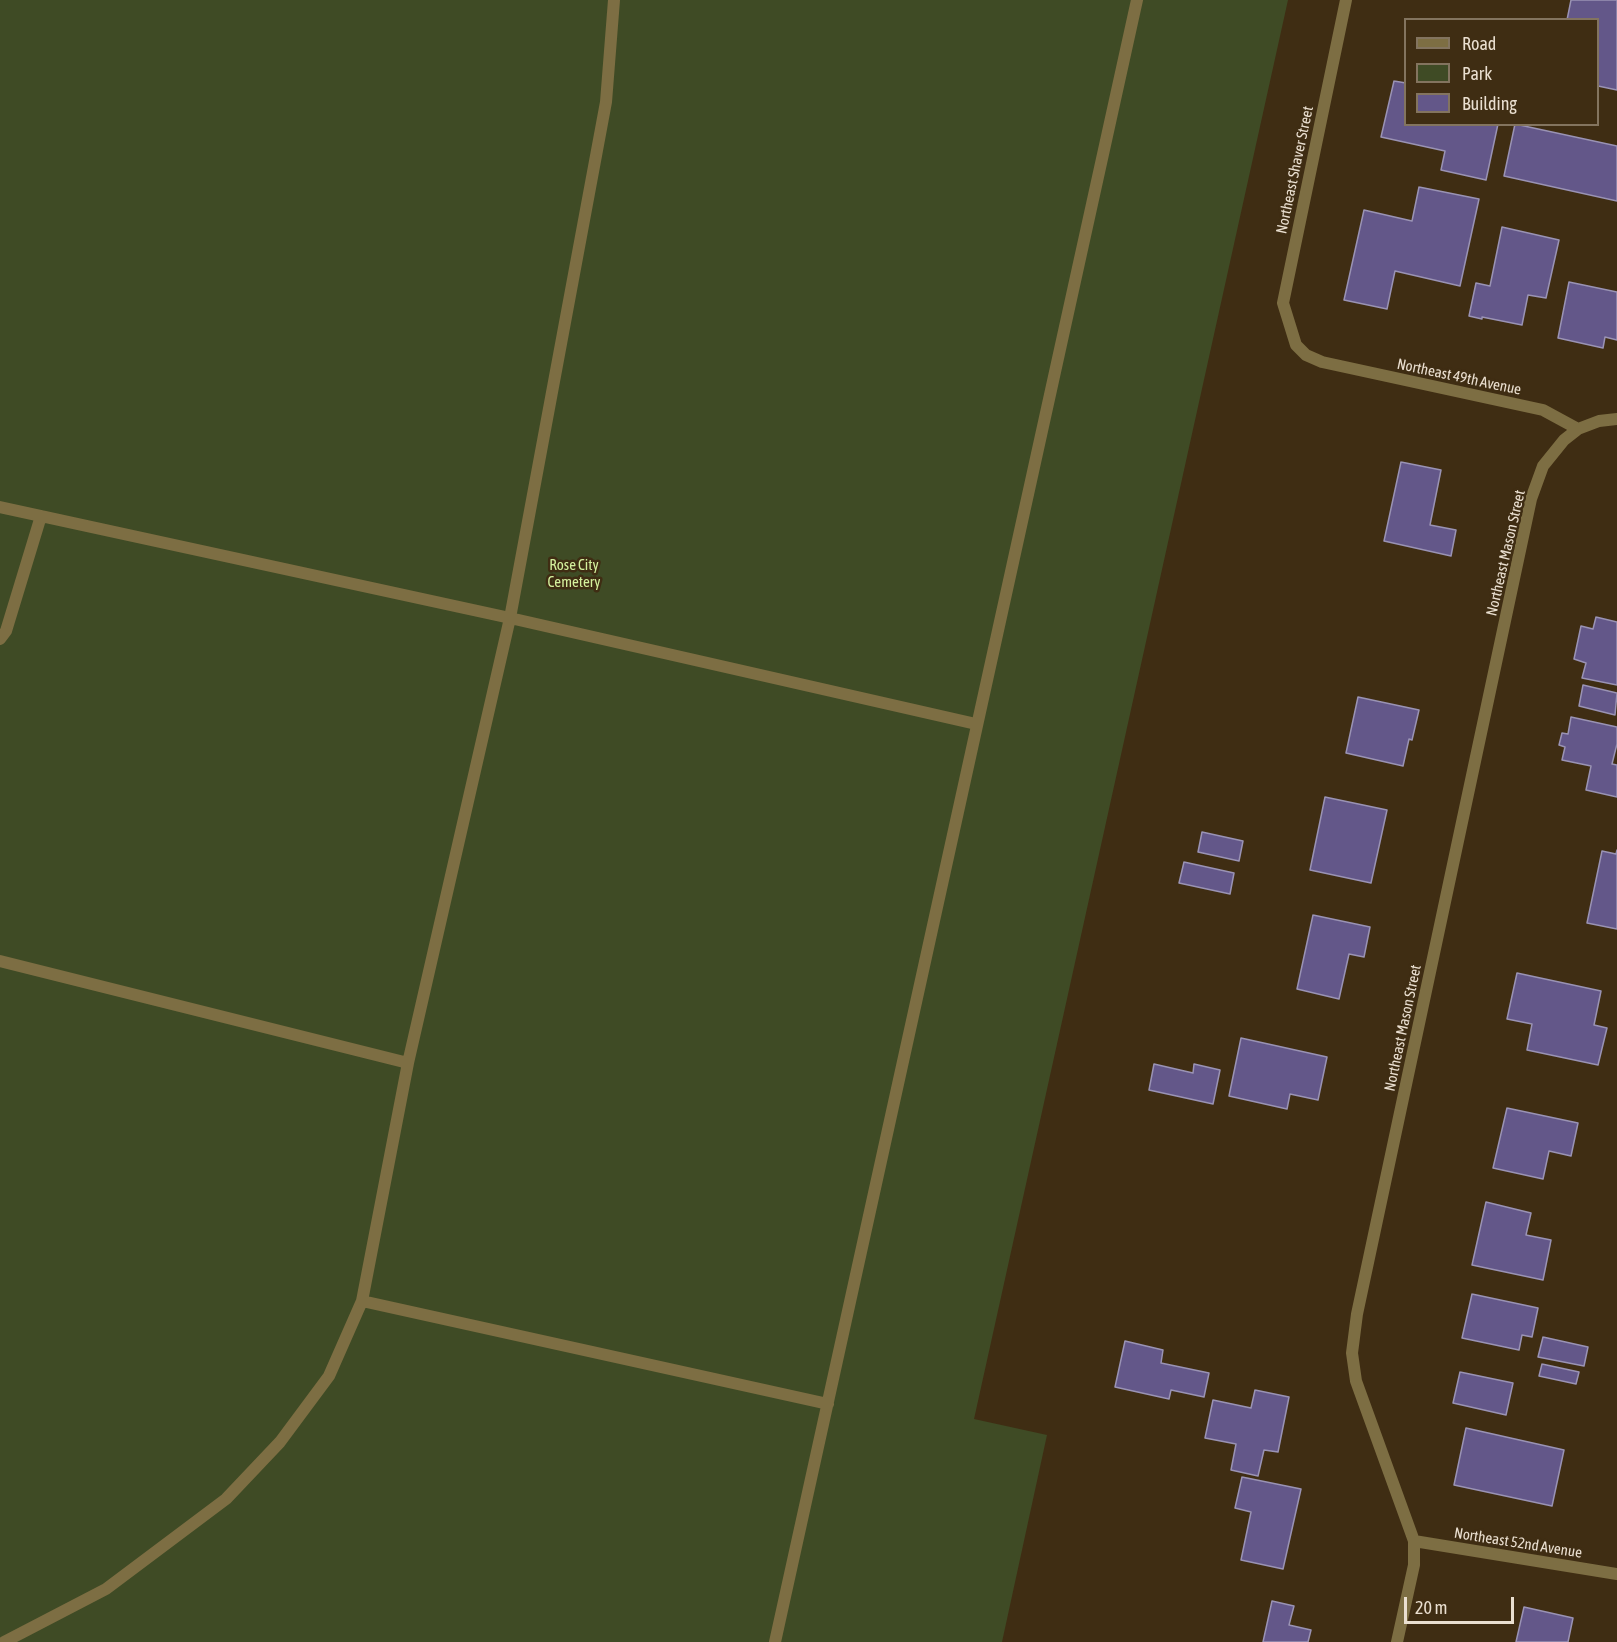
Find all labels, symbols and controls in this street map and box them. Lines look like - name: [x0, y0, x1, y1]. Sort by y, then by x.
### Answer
- legend: [1404, 18, 1599, 126]
- text: Road: [1462, 33, 1496, 54]
- text: Park: [1462, 63, 1492, 84]
- text: Building: [1462, 93, 1517, 114]
- street label: Northeast Shaver Street: [1273, 105, 1317, 235]
- street label: Northeast 49th Avenue: [1395, 355, 1523, 399]
- street label: Northeast Mason Street: [1483, 488, 1529, 618]
- park label: Rose City Cemetery: [548, 556, 600, 591]
- street label: Northeast Mason Street: [1381, 963, 1425, 1093]
- street label: Northeast 52nd Avenue: [1453, 1524, 1583, 1562]
- scale bar: [1407, 1585, 1516, 1623]
- text: 20 m: [1415, 1597, 1447, 1618]

